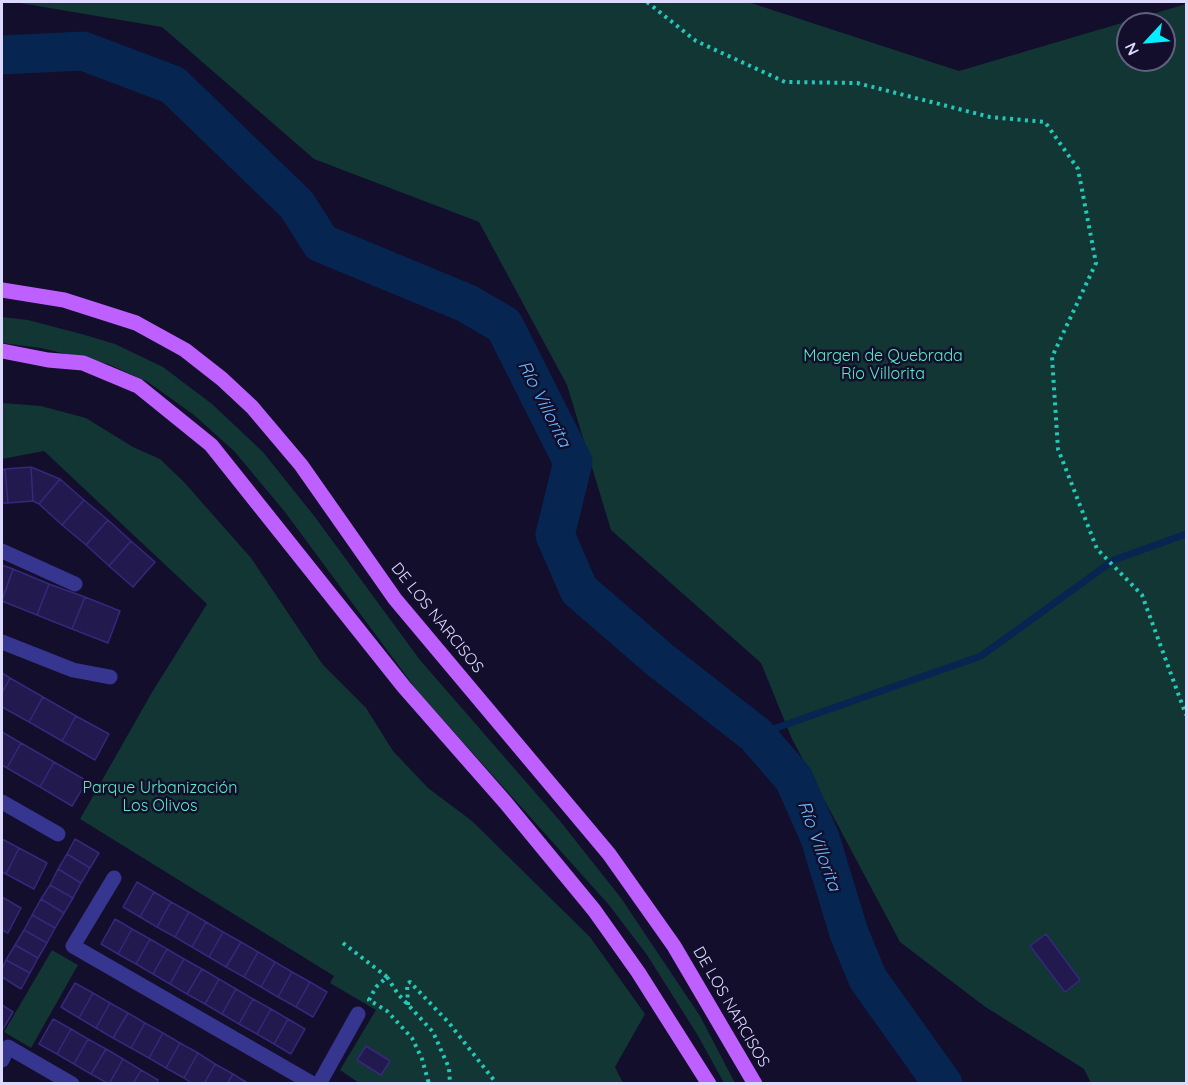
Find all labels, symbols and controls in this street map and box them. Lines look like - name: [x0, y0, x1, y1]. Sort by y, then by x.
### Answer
- north arrow: [1116, 12, 1176, 72]
- text: N: [1120, 39, 1143, 59]
- park label: Margen de Quebrada Río Villorita: [803, 346, 963, 384]
- water label: Río Villorita: [513, 357, 575, 451]
- street label: DE LOS NARCISOS: [387, 559, 487, 677]
- park label: Parque Urbanización Los Olivos: [83, 778, 237, 816]
- water label: Río Villorita: [793, 798, 845, 894]
- street label: DE LOS NARCISOS: [689, 943, 773, 1071]

